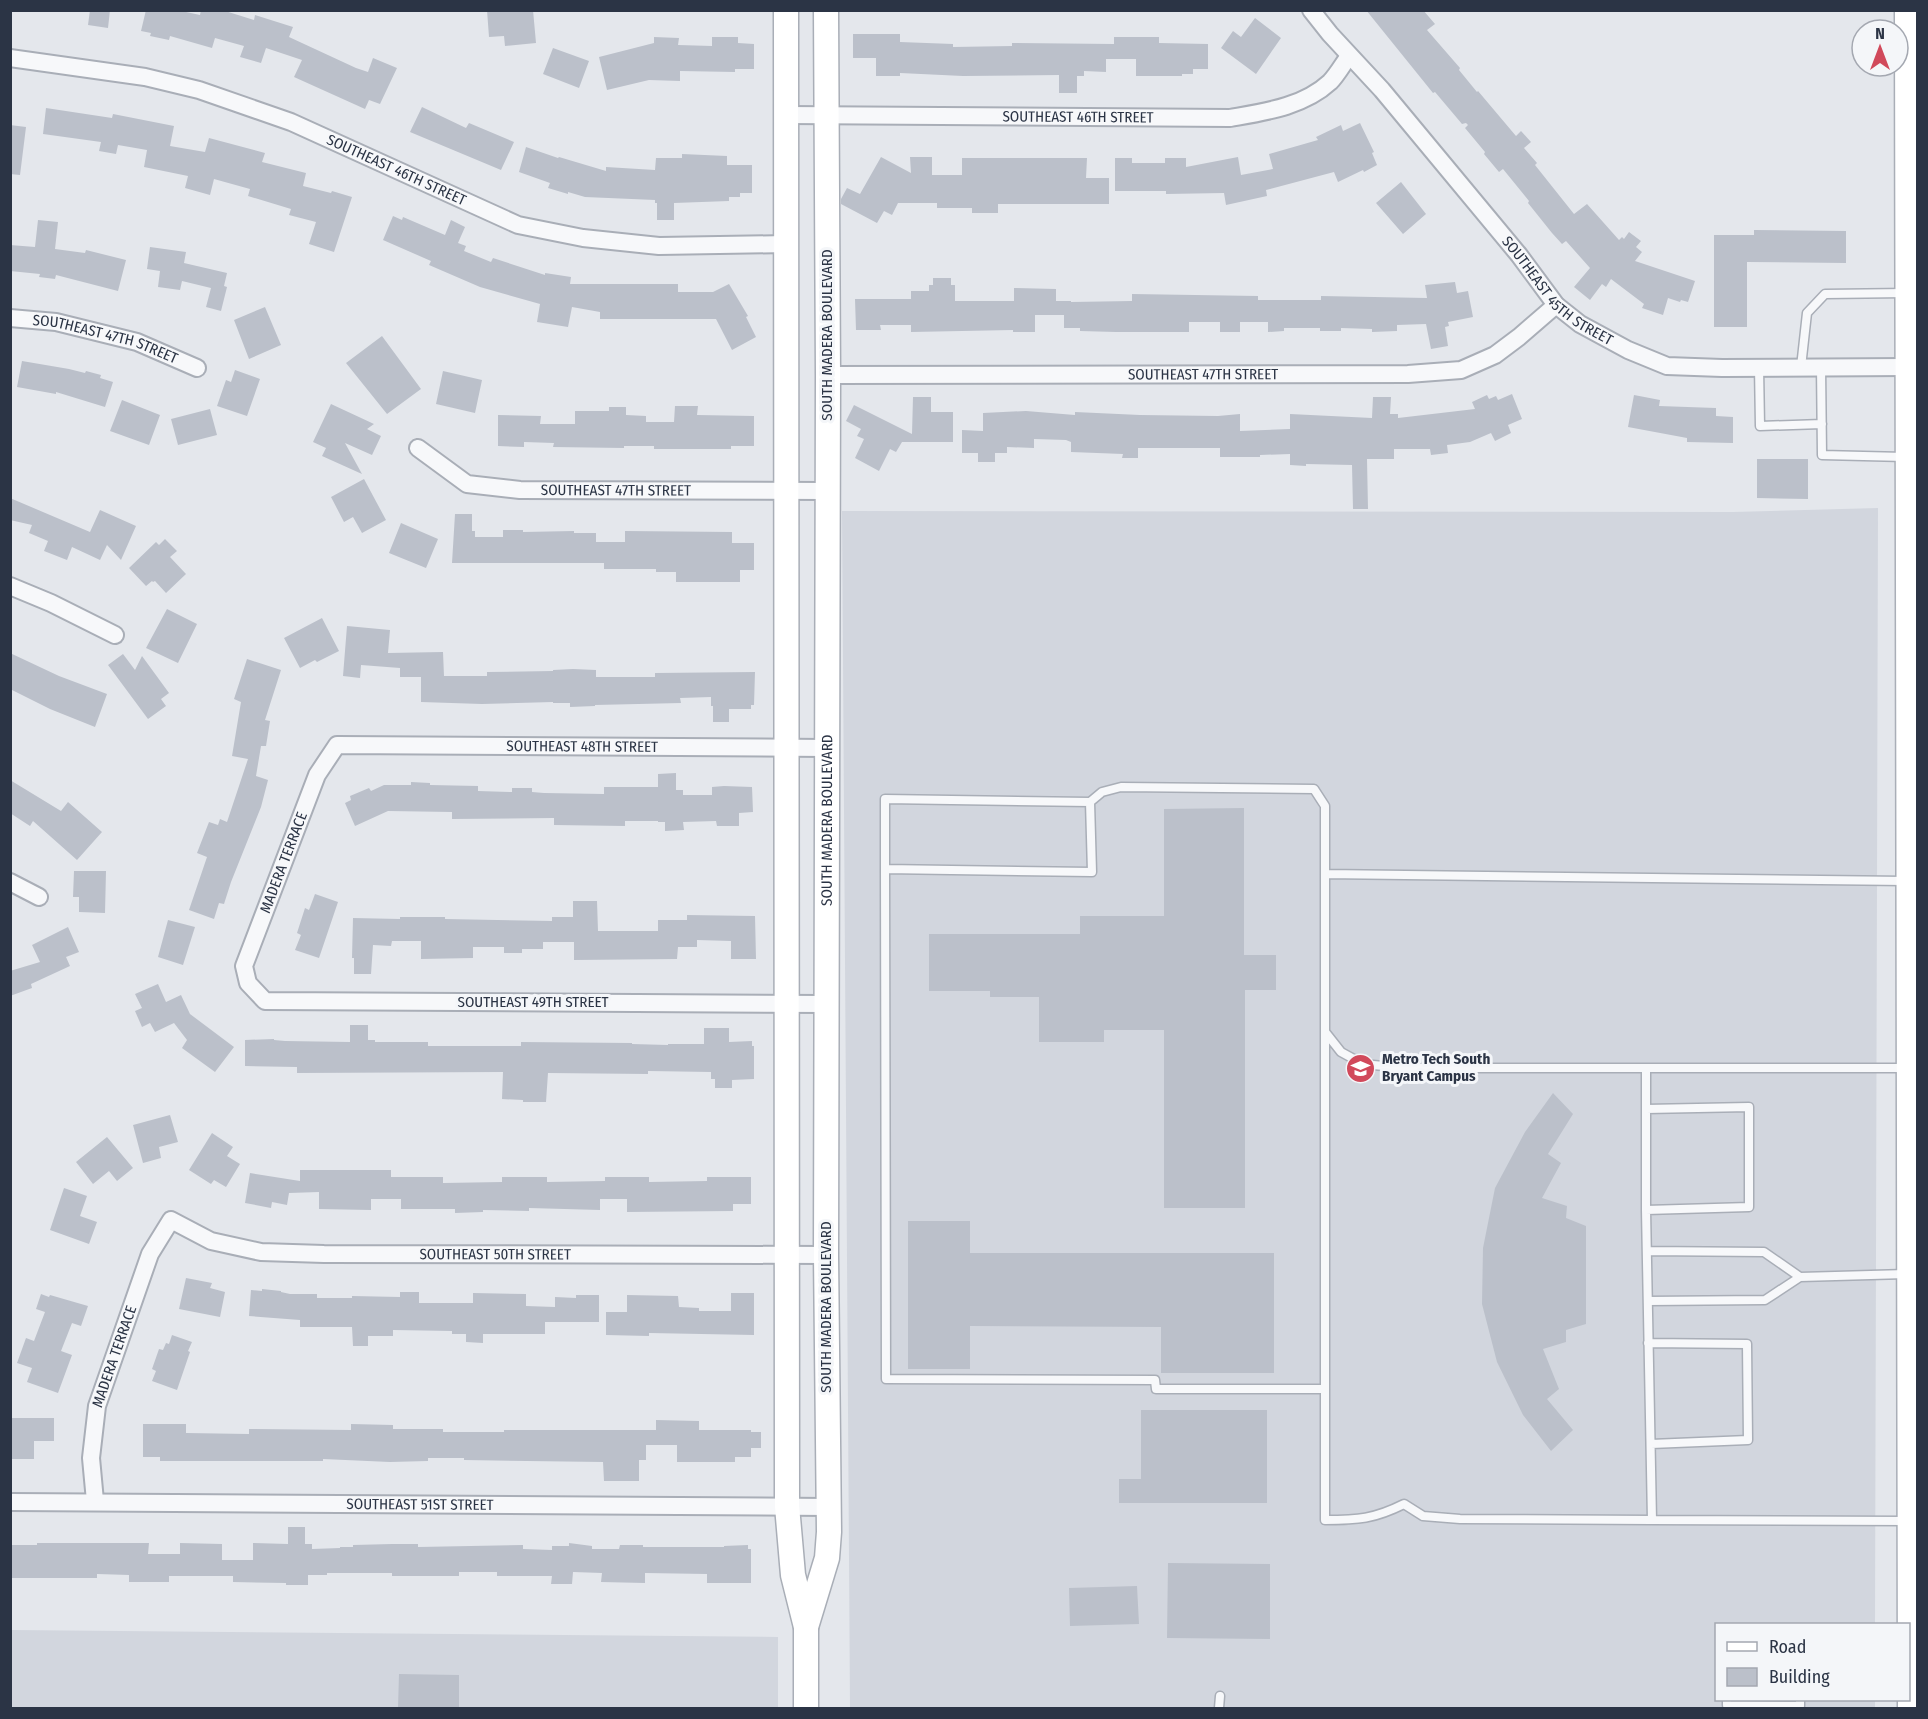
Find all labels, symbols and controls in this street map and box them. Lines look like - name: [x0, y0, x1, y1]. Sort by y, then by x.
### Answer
- north arrow: [1850, 18, 1910, 78]
- text: N: [1875, 24, 1885, 43]
- street label: SOUTHEAST 46TH STREET: [1002, 107, 1154, 126]
- street label: SOUTHEAST 46TH STREET: [324, 130, 469, 209]
- street label: SOUTHEAST 45TH STREET: [1498, 232, 1616, 349]
- street label: SOUTH MADERA BOULEVARD: [818, 249, 836, 421]
- street label: SOUTHEAST 47TH STREET: [32, 311, 181, 368]
- street label: SOUTHEAST 47TH STREET: [1128, 365, 1278, 383]
- street label: SOUTHEAST 47TH STREET: [541, 481, 691, 500]
- street label: SOUTH MADERA BOULEVARD: [818, 734, 836, 906]
- street label: SOUTHEAST 48TH STREET: [506, 737, 658, 756]
- street label: MADERA TERRACE: [256, 809, 311, 916]
- street label: SOUTHEAST 49TH STREET: [457, 993, 609, 1011]
- place label: Metro Tech South Bryant Campus: [1382, 1050, 1490, 1085]
- school or university icon: Metro Tech South Bryant Campus: [1345, 1052, 1377, 1084]
- street label: SOUTH MADERA BOULEVARD: [817, 1221, 835, 1393]
- street label: SOUTHEAST 50TH STREET: [419, 1245, 571, 1263]
- street label: MADERA TERRACE: [88, 1303, 140, 1410]
- street label: SOUTHEAST 51ST STREET: [346, 1495, 494, 1514]
- legend: [1715, 1623, 1910, 1701]
- text: Road: [1769, 1636, 1806, 1658]
- text: Building: [1769, 1666, 1830, 1688]

